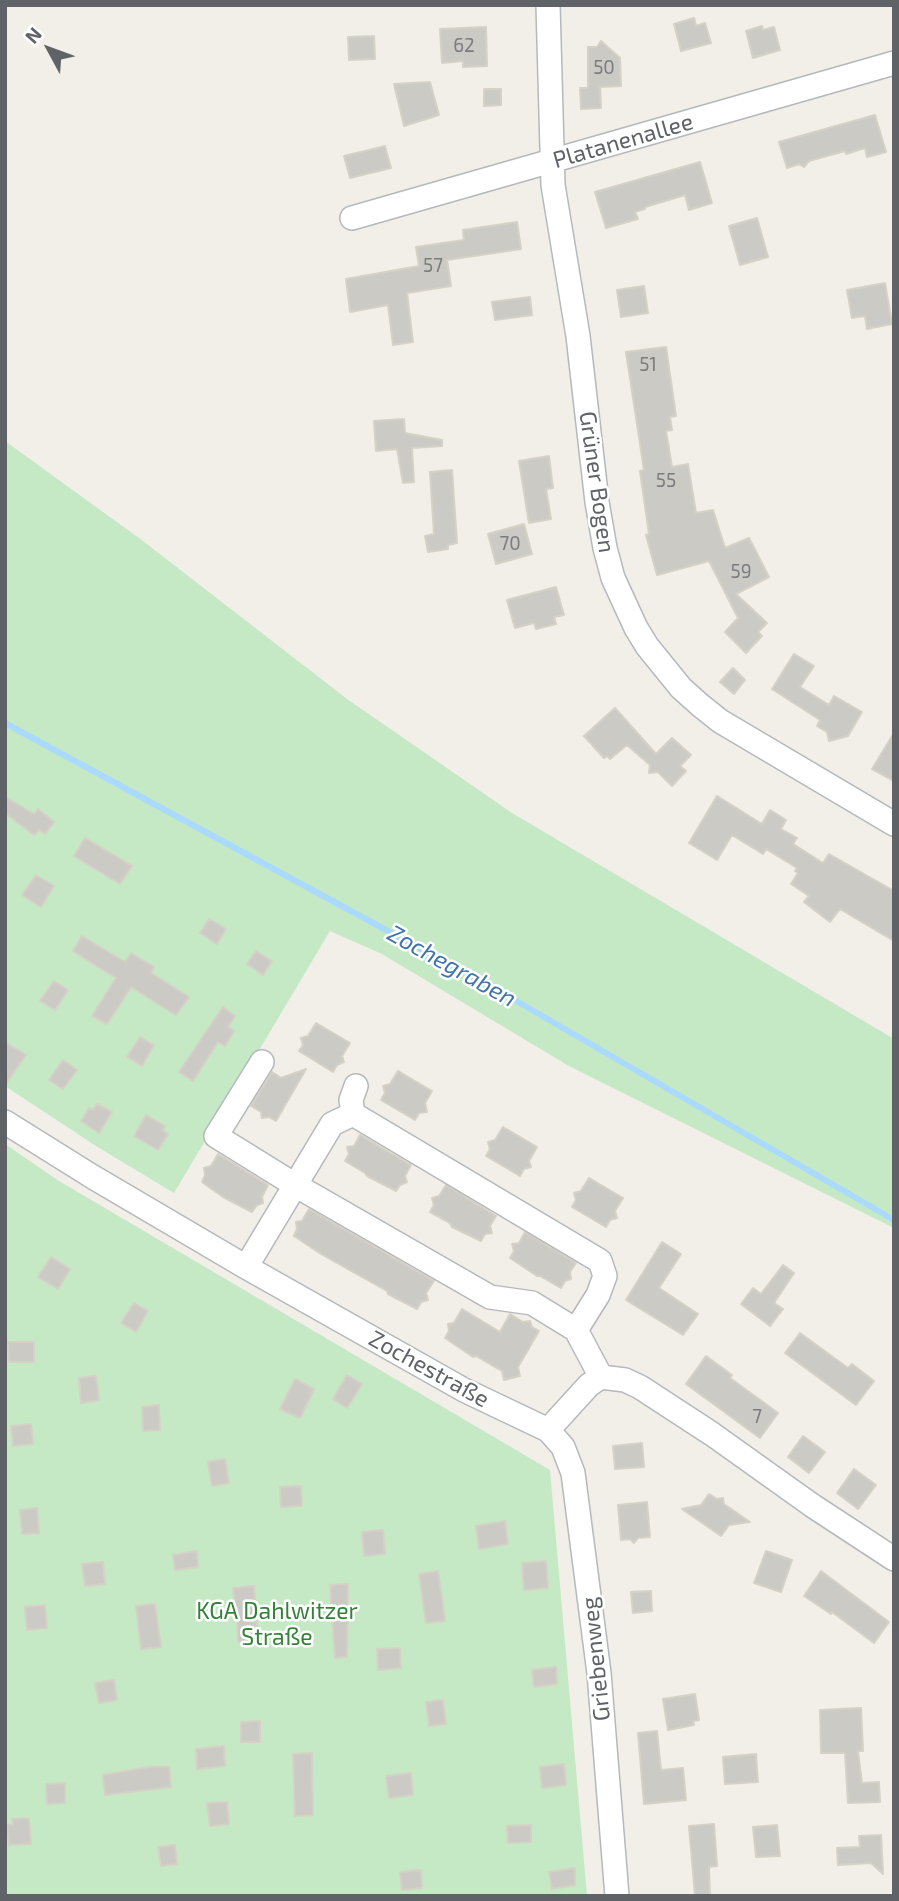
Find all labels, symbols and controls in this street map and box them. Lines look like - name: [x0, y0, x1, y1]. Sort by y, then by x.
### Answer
- north arrow: [14, 14, 84, 84]
- text: N: [20, 22, 46, 48]
- house number: 62: [453, 35, 475, 57]
- house number: 50: [593, 57, 615, 79]
- street label: Platanenallee: [550, 108, 696, 174]
- house number: 57: [423, 255, 443, 277]
- house number: 51: [639, 354, 657, 376]
- street label: Grüner Bogen: [573, 409, 621, 555]
- house number: 55: [656, 470, 676, 492]
- house number: 70: [499, 533, 521, 555]
- house number: 59: [730, 561, 752, 583]
- water label: Zochegraben: [383, 919, 521, 1013]
- street label: Zochestraße: [364, 1325, 494, 1413]
- house number: 7: [752, 1406, 762, 1428]
- street label: Griebenweg: [576, 1596, 616, 1722]
- park label: KGA Dahlwitzer Straße: [196, 1597, 358, 1651]

